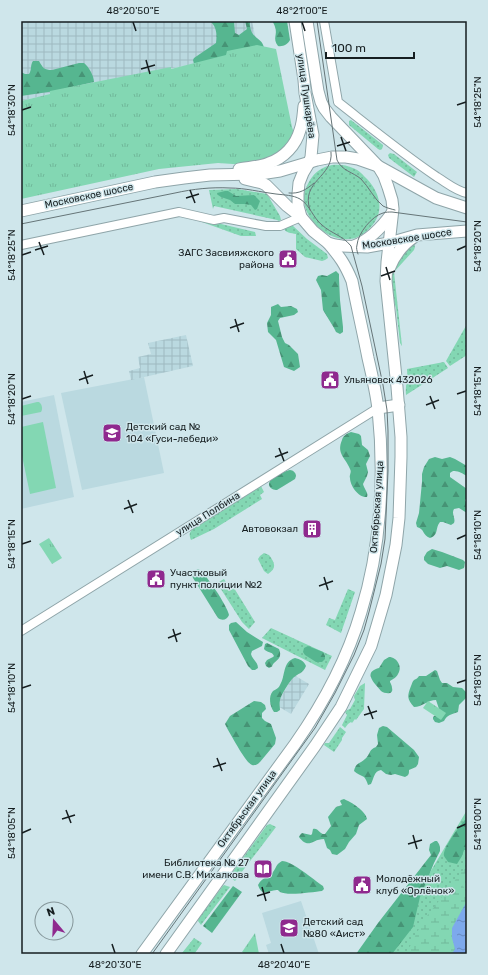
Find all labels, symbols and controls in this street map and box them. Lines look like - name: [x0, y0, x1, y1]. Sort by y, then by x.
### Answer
- text: 48°20'50"E: [107, 5, 159, 17]
- text: 48°21'00"E: [276, 5, 328, 17]
- scale bar: [326, 34, 414, 60]
- text: 100 m: [332, 41, 366, 55]
- street label: улица Пушкарёва: [294, 53, 318, 139]
- text: 54°18'25"N: [472, 76, 484, 128]
- text: 54°18'30"N: [6, 84, 18, 136]
- street label: Московское шоссе: [44, 181, 135, 211]
- text: 54°18'20"N: [472, 220, 484, 272]
- street label: Московское шоссе: [361, 226, 453, 252]
- text: 54°18'25"N: [6, 229, 18, 281]
- place label: ЗАГС Засвияжского района: [178, 247, 274, 271]
- public building icon: ЗАГС Засвияжского района: [277, 248, 299, 270]
- text: 54°18'15"N: [472, 366, 484, 416]
- public building icon: Ульяновск 432026: [319, 369, 341, 391]
- text: 54°18'20"N: [6, 373, 18, 425]
- place label: Ульяновск 432026: [344, 374, 432, 386]
- place label: Детский сад № 104 «Гуси-лебеди»: [126, 421, 218, 445]
- school or university icon: Детский сад № 104 «Гуси-лебеди»: [101, 422, 123, 444]
- street label: Октябрьская улица: [368, 460, 386, 554]
- street label: улица Полбина: [174, 489, 242, 539]
- text: 54°18'10"N: [472, 510, 484, 560]
- building icon: Автовокзал: [301, 518, 323, 540]
- text: 54°18'15"N: [6, 519, 18, 569]
- place label: Автовокзал: [242, 523, 298, 535]
- place label: Участковый пункт полиции №2: [170, 567, 262, 591]
- public building icon: Участковый пункт полиции №2: [145, 568, 167, 590]
- text: 54°18'05"N: [472, 654, 484, 706]
- text: 54°18'10"N: [6, 663, 18, 713]
- street label: Октябрьская улица: [215, 768, 279, 850]
- text: 54°18'00"N: [472, 798, 484, 850]
- text: 54°18'05"N: [6, 807, 18, 859]
- place label: Библиотека № 27 имени С.В. Михалкова: [142, 857, 249, 881]
- library icon: Библиотека № 27 имени С.В. Михалкова: [252, 858, 274, 880]
- place label: Молодёжный клуб «Орлёнок»: [376, 873, 454, 897]
- public building icon: Молодёжный клуб «Орлёнок»: [351, 874, 373, 896]
- north arrow: [34, 901, 74, 941]
- text: N: [45, 905, 57, 919]
- place label: Детский сад №80 «Аист»: [303, 916, 365, 940]
- school or university icon: Детский сад №80 «Аист»: [278, 917, 300, 939]
- text: 48°20'30"E: [88, 959, 142, 971]
- text: 48°20'40"E: [258, 959, 310, 971]

